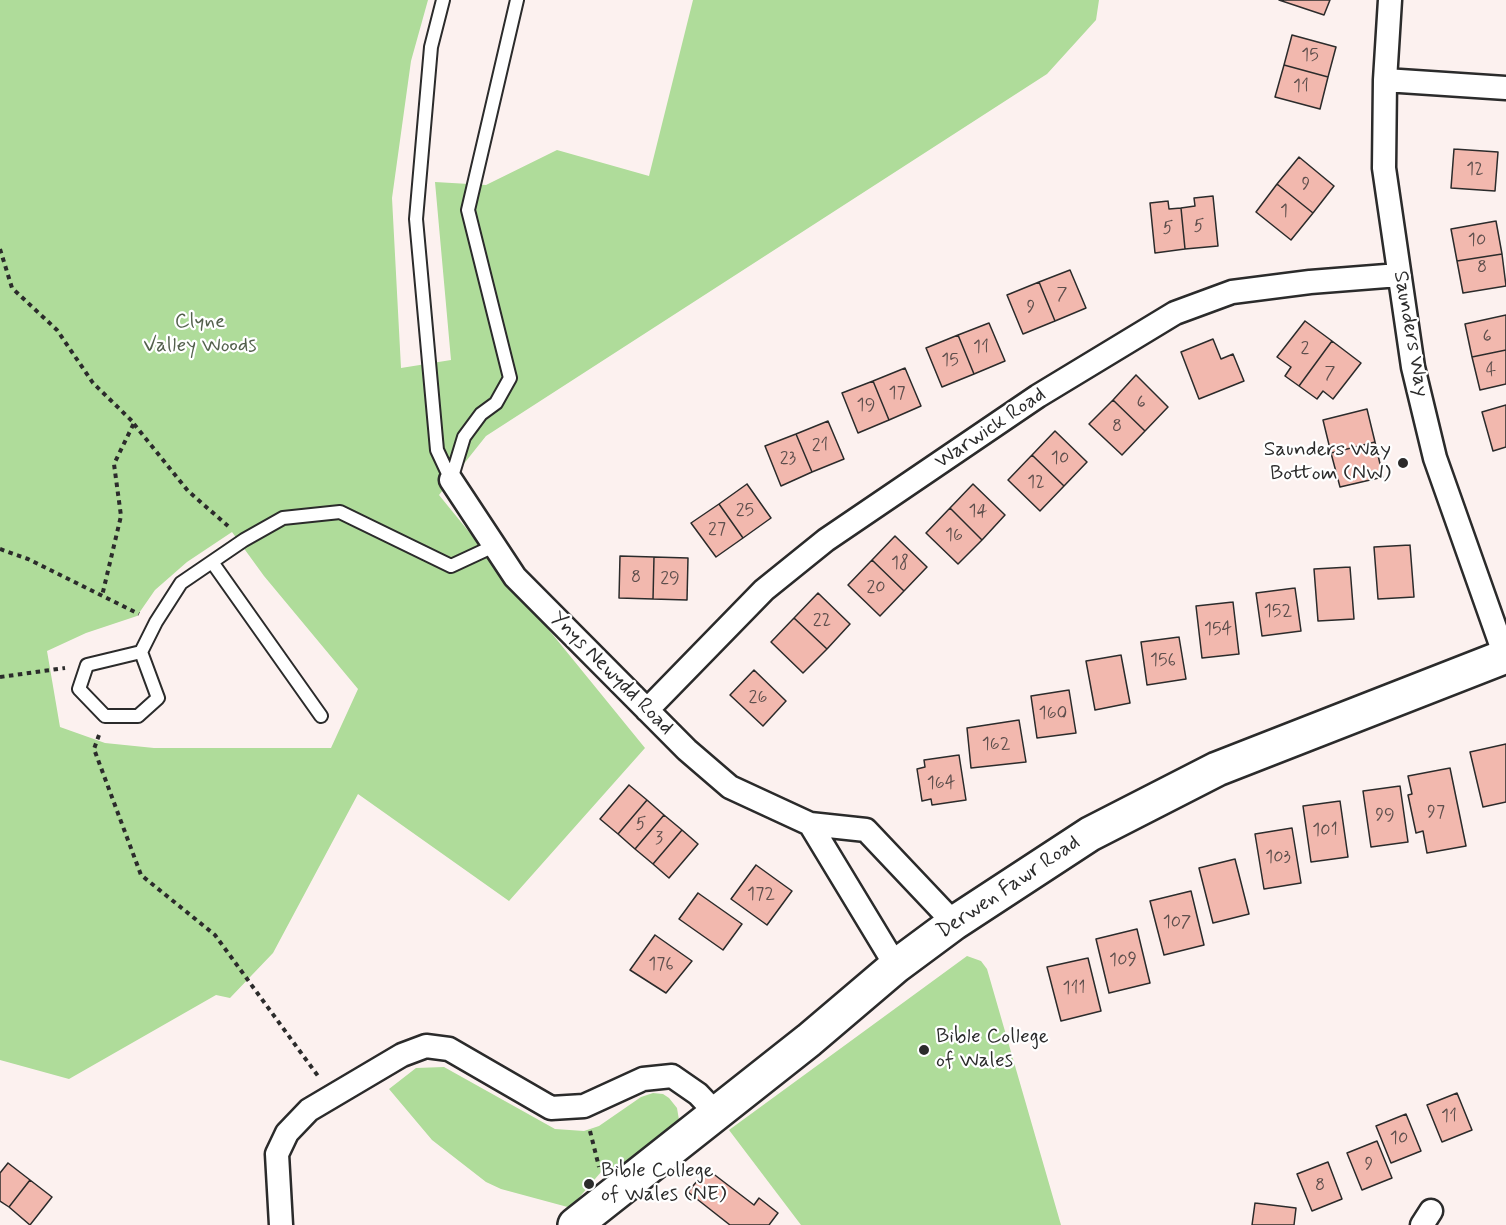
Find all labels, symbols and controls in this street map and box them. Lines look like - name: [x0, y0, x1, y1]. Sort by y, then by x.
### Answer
- house number: 15: [1301, 45, 1319, 67]
- house number: 11: [1293, 76, 1309, 98]
- house number: 12: [1466, 159, 1484, 181]
- house number: 9: [1302, 174, 1310, 196]
- house number: 1: [1280, 201, 1288, 223]
- house number: 5: [1194, 216, 1204, 238]
- house number: 5: [1163, 218, 1173, 240]
- house number: 10: [1468, 230, 1486, 252]
- house number: 8: [1477, 257, 1487, 279]
- street label: Saunders Way: [1387, 269, 1433, 399]
- house number: 7: [1057, 284, 1067, 306]
- house number: 9: [1027, 297, 1035, 319]
- park label: Clyne Valley Woods: [143, 310, 257, 360]
- house number: 6: [1482, 326, 1492, 348]
- house number: 11: [973, 337, 989, 359]
- house number: 2: [1301, 338, 1309, 360]
- house number: 15: [941, 350, 959, 372]
- house number: 4: [1486, 360, 1496, 382]
- house number: 7: [1325, 363, 1335, 385]
- house number: 17: [888, 383, 906, 405]
- street label: Warwick Road: [931, 383, 1051, 475]
- house number: 6: [1136, 392, 1146, 414]
- house number: 19: [857, 395, 875, 417]
- house number: 8: [1112, 416, 1122, 438]
- house number: 21: [812, 435, 828, 457]
- place label: Saunders Way Bottom (NW): [1264, 438, 1391, 488]
- house number: 23: [780, 448, 796, 470]
- house number: 10: [1051, 448, 1069, 470]
- marker: Saunders Way Bottom (NW): [1396, 456, 1410, 470]
- house number: 12: [1027, 472, 1045, 494]
- house number: 25: [736, 500, 754, 522]
- house number: 14: [969, 501, 987, 523]
- house number: 27: [708, 519, 726, 541]
- house number: 16: [945, 525, 963, 547]
- house number: 18: [891, 553, 909, 575]
- house number: 8: [631, 567, 641, 589]
- house number: 29: [660, 568, 680, 590]
- house number: 20: [866, 577, 886, 599]
- house number: 152: [1264, 601, 1292, 623]
- street label: Ynys Newydd Road: [544, 607, 678, 741]
- house number: 22: [813, 610, 831, 632]
- house number: 154: [1204, 619, 1232, 641]
- house number: 156: [1150, 650, 1176, 672]
- house number: 26: [749, 687, 767, 709]
- house number: 160: [1039, 703, 1067, 725]
- house number: 162: [982, 734, 1010, 756]
- house number: 164: [927, 773, 955, 795]
- house number: 97: [1427, 802, 1445, 824]
- house number: 99: [1375, 805, 1395, 827]
- house number: 5: [636, 814, 646, 836]
- house number: 101: [1312, 820, 1338, 842]
- house number: 3: [655, 828, 663, 850]
- street label: Derwen Fawr Road: [933, 831, 1085, 945]
- house number: 103: [1265, 847, 1291, 869]
- house number: 172: [747, 884, 775, 906]
- house number: 107: [1163, 912, 1191, 934]
- house number: 109: [1109, 950, 1137, 972]
- house number: 176: [648, 954, 674, 976]
- house number: 111: [1063, 978, 1085, 1000]
- place label: Bible College of Wales: [936, 1025, 1049, 1075]
- marker: Bible College of Wales: [917, 1043, 931, 1057]
- house number: 11: [1441, 1106, 1457, 1128]
- house number: 10: [1390, 1128, 1408, 1150]
- house number: 9: [1365, 1154, 1373, 1176]
- place label: Bible College of Wales (NE): [601, 1159, 726, 1209]
- house number: 8: [1315, 1175, 1325, 1197]
- marker: Bible College of Wales (NE): [582, 1177, 596, 1191]

